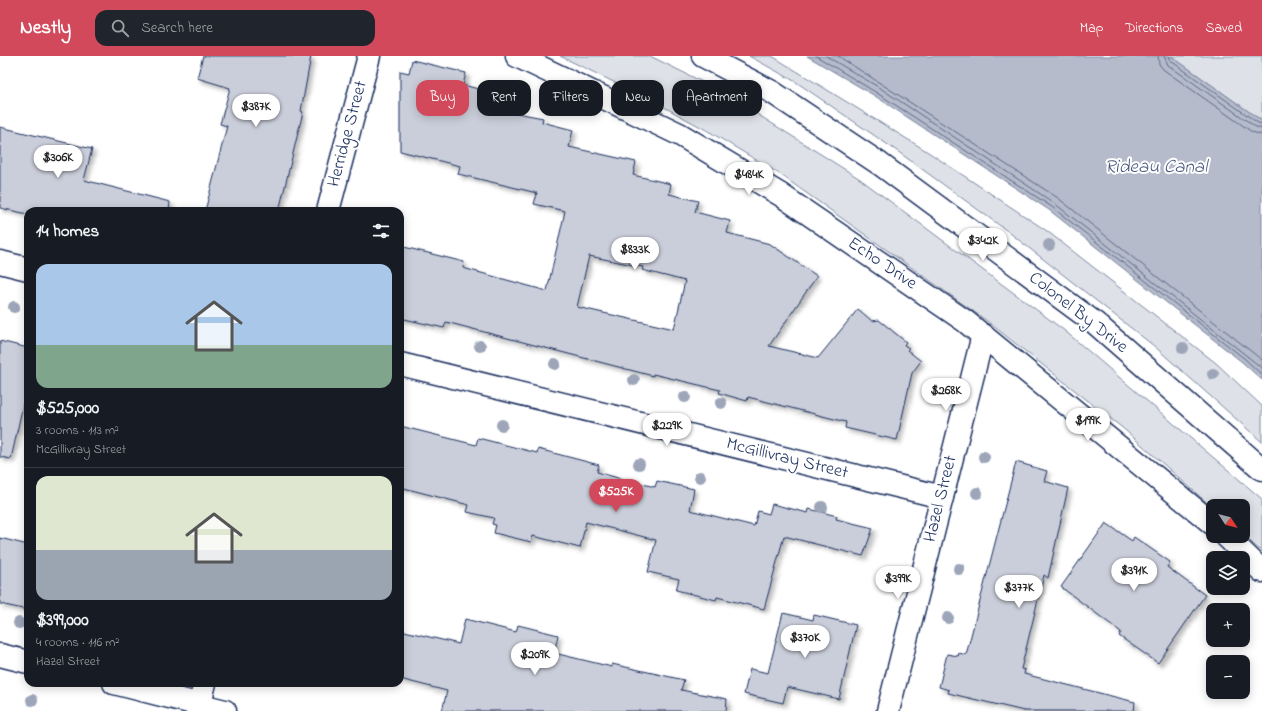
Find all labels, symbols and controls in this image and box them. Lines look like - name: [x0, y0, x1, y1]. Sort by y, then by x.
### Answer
- search box: [95, 10, 375, 46]
- text: Nestly: [20, 15, 71, 42]
- icon: search: [109, 17, 131, 39]
- text: Search here: [141, 17, 213, 39]
- text: Map: [1080, 18, 1103, 39]
- text: Directions: [1125, 18, 1183, 39]
- text: Saved: [1205, 18, 1242, 39]
- street label: Herridge Street: [321, 78, 376, 190]
- chip: Buy: [416, 80, 469, 116]
- chip: Rent: [477, 80, 531, 116]
- chip: Filters: [539, 80, 603, 116]
- chip: New: [611, 80, 664, 116]
- chip: Apartment: [672, 80, 762, 116]
- pin: $387K: [228, 94, 284, 128]
- text: $387K: [241, 97, 271, 116]
- pin: $306K: [30, 145, 86, 179]
- text: $306K: [43, 148, 73, 167]
- water label: Rideau Canal: [1105, 154, 1210, 181]
- pin: $484K: [721, 162, 777, 196]
- text: $484K: [734, 165, 764, 184]
- text: 14 homes: [36, 219, 99, 244]
- icon: filters: [370, 220, 392, 242]
- pin: $342K: [955, 228, 1011, 262]
- street label: Echo Drive: [842, 231, 923, 297]
- text: $342K: [967, 231, 999, 250]
- pin: $833K: [607, 237, 663, 271]
- text: $833K: [620, 240, 650, 259]
- street label: Colonel By Drive: [1023, 266, 1134, 361]
- icon: home: [178, 290, 250, 362]
- pin: $268K: [918, 378, 974, 412]
- text: $268K: [930, 381, 962, 400]
- text: $525,000: [36, 396, 99, 421]
- pin: $199K: [1060, 408, 1116, 442]
- text: $199K: [1075, 411, 1101, 430]
- pin: $229K: [639, 413, 695, 447]
- text: $229K: [651, 416, 683, 435]
- text: 3 rooms · 113 m²: [36, 421, 119, 440]
- street label: McGillivray Street: [723, 431, 851, 487]
- text: McGillivray Street: [36, 440, 126, 459]
- street label: Hazel Street: [918, 453, 964, 545]
- pin: $525K: [588, 479, 644, 513]
- text: $525K: [598, 482, 634, 501]
- north arrow: [1206, 499, 1250, 543]
- map controls: [1206, 499, 1250, 699]
- icon: home: [178, 502, 250, 574]
- button: layers: [1206, 551, 1250, 595]
- pin: $391K: [1106, 558, 1162, 592]
- text: $391K: [1120, 561, 1148, 580]
- pin: $399K: [870, 566, 926, 600]
- text: $399K: [884, 569, 912, 588]
- pin: $377K: [991, 575, 1047, 609]
- text: $377K: [1004, 578, 1034, 597]
- button: +: [1206, 603, 1250, 647]
- text: $399,000: [36, 608, 89, 633]
- pin: $370K: [777, 625, 833, 659]
- text: $370K: [790, 628, 820, 647]
- text: 4 rooms · 116 m²: [36, 633, 119, 652]
- pin: $209K: [507, 642, 563, 676]
- text: $209K: [520, 645, 550, 664]
- text: Hazel Street: [36, 652, 100, 671]
- button: −: [1206, 655, 1250, 699]

